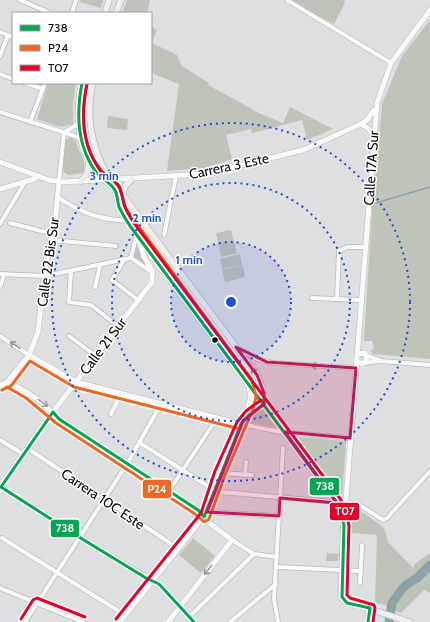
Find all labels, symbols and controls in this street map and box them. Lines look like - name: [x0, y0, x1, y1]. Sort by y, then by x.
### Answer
- legend: [12, 12, 152, 84]
- text: 738: [48, 20, 68, 35]
- text: P24: [48, 40, 68, 55]
- text: T07: [48, 60, 68, 75]
- street label: Calle 17A Sur: [359, 129, 383, 206]
- street label: Carrera 3 Este: [187, 149, 271, 183]
- text: 3 min: [89, 168, 119, 183]
- text: 2 min: [133, 210, 161, 225]
- street label: Calle 22 Bis Sur: [33, 216, 63, 308]
- text: 1 min: [175, 252, 203, 267]
- centre of rings: [224, 295, 238, 309]
- street label: Calle 21 Sur: [76, 313, 131, 378]
- unlabelled marker: [210, 335, 220, 345]
- one-way arrow: [9, 341, 20, 349]
- one-way arrow: [311, 362, 324, 369]
- one-way arrow: [251, 368, 259, 379]
- one-way arrow: [37, 399, 48, 407]
- street label: Carrera 10C Este: [58, 464, 148, 534]
- line badge: 738: [309, 477, 340, 496]
- line badge: P24: [142, 479, 172, 499]
- text: 738: [316, 479, 334, 493]
- text: P24: [147, 482, 167, 496]
- line badge: T07: [329, 502, 360, 521]
- text: T07: [335, 504, 355, 518]
- line badge: 738: [50, 519, 80, 538]
- text: 738: [56, 521, 74, 535]
- one-way arrow: [204, 565, 212, 576]

